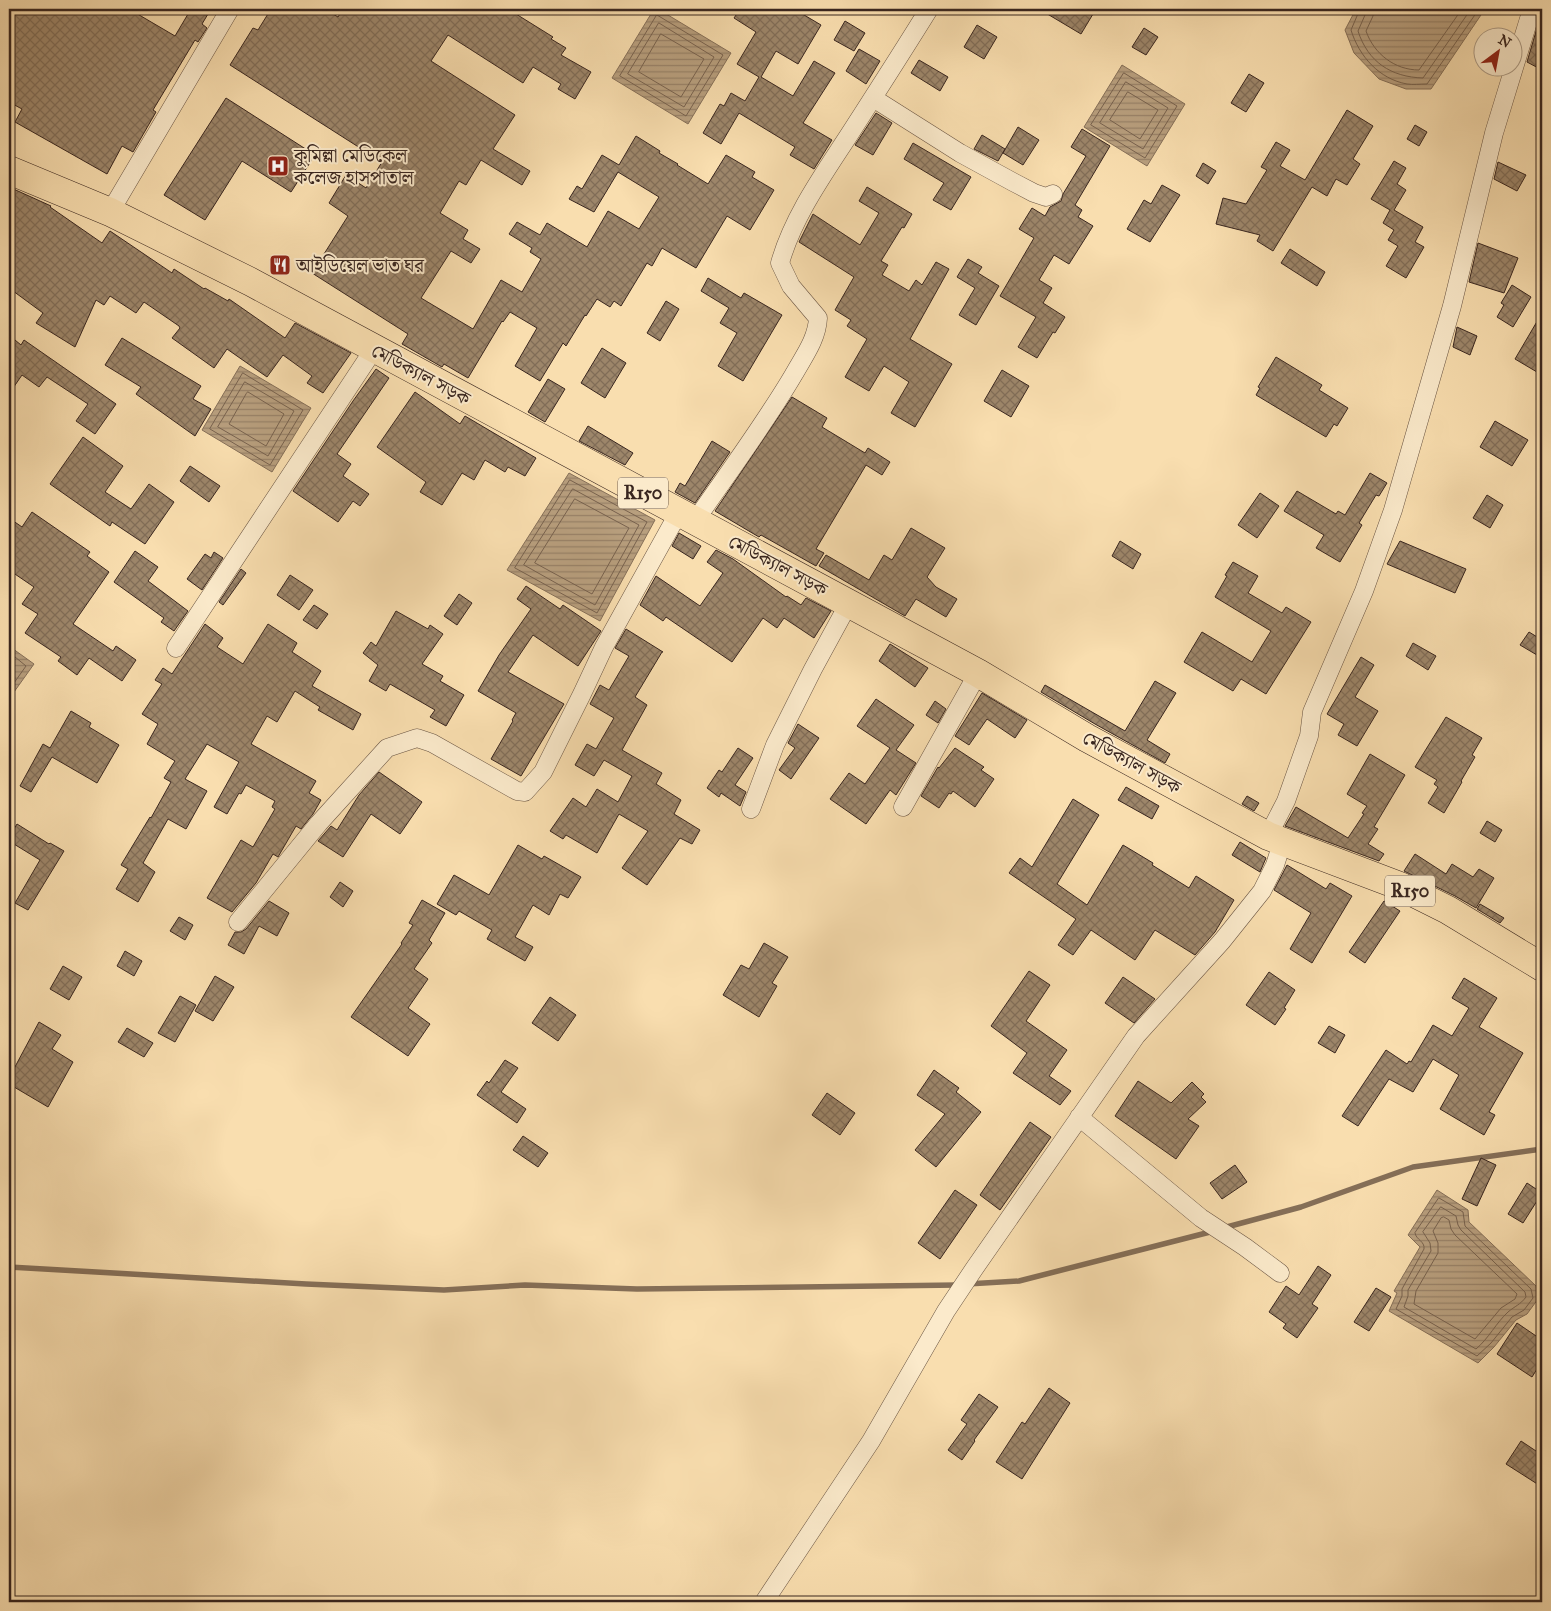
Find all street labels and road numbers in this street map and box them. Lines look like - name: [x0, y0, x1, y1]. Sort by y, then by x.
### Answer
- street label: মেডিক্যাল সড়ক: [367, 339, 475, 410]
- road number: R150: [618, 478, 668, 508]
- street label: মেডিক্যাল সড়ক: [724, 530, 832, 601]
- street label: মেডিক্যাল সড়ক: [1079, 726, 1185, 799]
- road number: R150: [1385, 876, 1435, 906]

